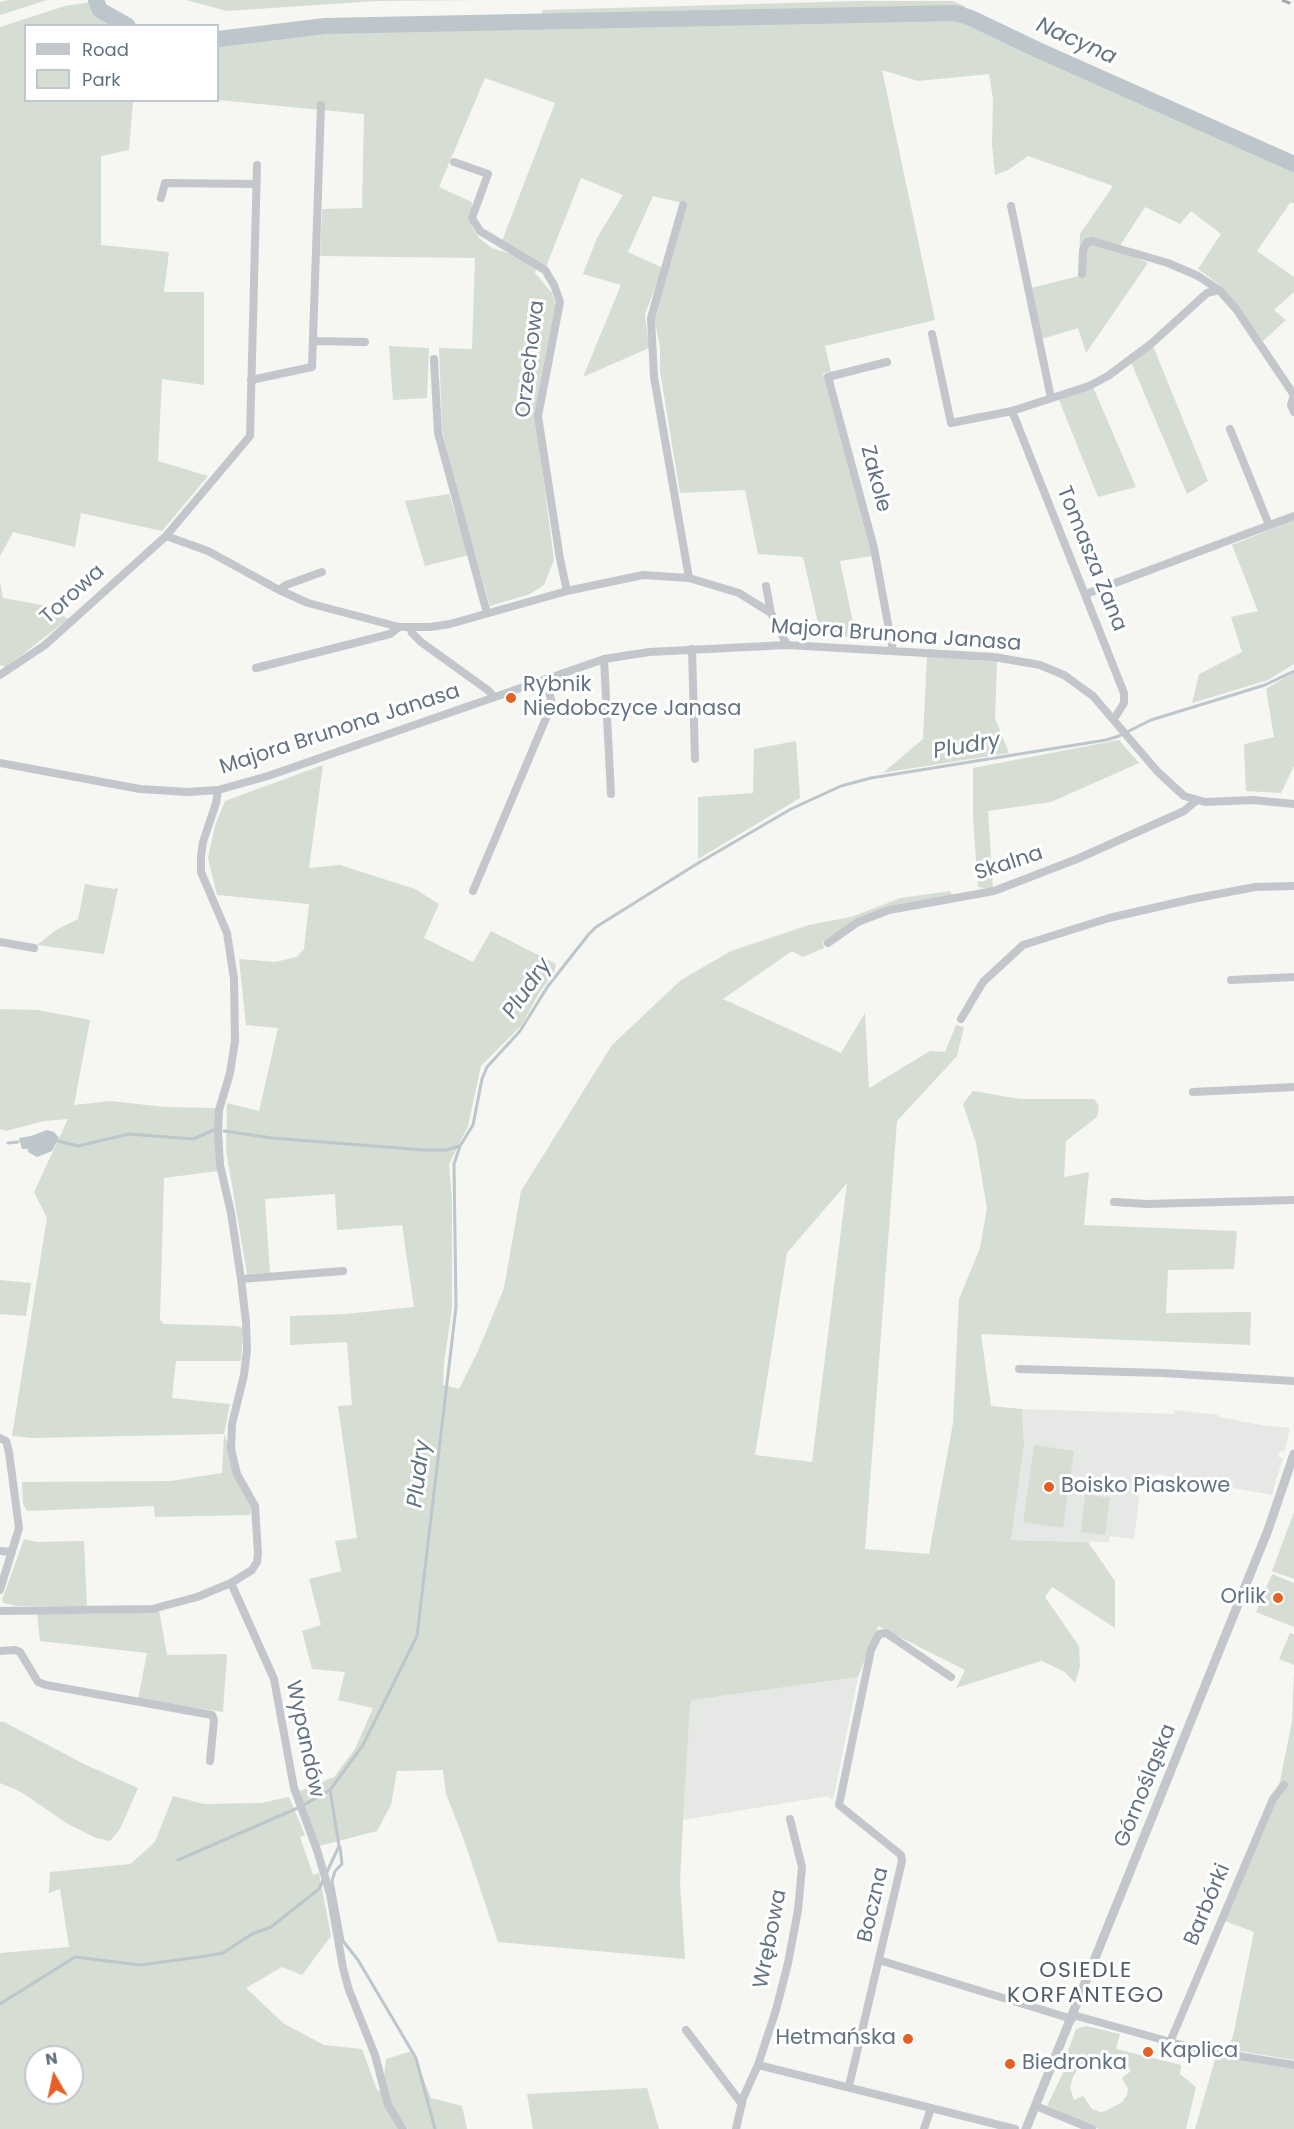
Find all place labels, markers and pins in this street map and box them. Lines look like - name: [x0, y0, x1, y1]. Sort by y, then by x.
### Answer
- place label: Rybnik Niedobczyce Janasa: [523, 673, 741, 723]
- marker: Rybnik Niedobczyce Janasa: [504, 691, 518, 705]
- place label: Boisko Piaskowe: [1061, 1474, 1230, 1500]
- marker: Boisko Piaskowe: [1042, 1480, 1056, 1494]
- place label: Orlik: [1221, 1585, 1266, 1611]
- marker: Orlik: [1271, 1591, 1285, 1605]
- place label: Hetmańska: [776, 2026, 896, 2052]
- marker: Hetmańska: [901, 2032, 915, 2046]
- place label: Kaplica: [1160, 2039, 1238, 2065]
- marker: Kaplica: [1141, 2045, 1155, 2059]
- place label: Biedronka: [1022, 2051, 1127, 2077]
- marker: Biedronka: [1003, 2057, 1017, 2071]

